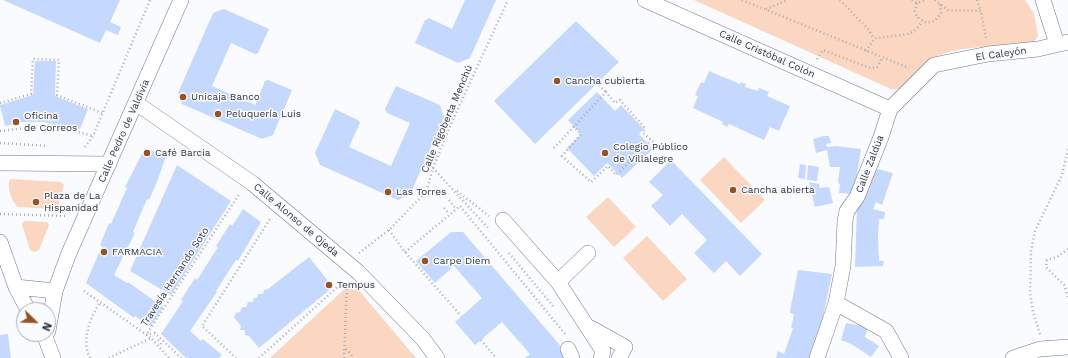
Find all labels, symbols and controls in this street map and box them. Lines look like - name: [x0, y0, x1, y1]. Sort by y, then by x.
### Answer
- street label: Calle Cristóbal Colón: [717, 27, 817, 81]
- street label: El Caleyón: [975, 44, 1027, 64]
- street label: Calle Rigoberta Menchú: [419, 63, 475, 175]
- place label: Cancha cubierta: [565, 75, 645, 87]
- marker: Cancha cubierta: [552, 76, 562, 86]
- street label: Calle Pedro de Valdivia: [96, 78, 152, 184]
- place label: Unicaja Banco: [191, 91, 260, 103]
- marker: Unicaja Banco: [178, 92, 188, 102]
- place label: Peluquería Luis: [226, 108, 301, 120]
- marker: Peluquería Luis: [213, 109, 223, 119]
- place label: Oficina de Correos: [24, 110, 77, 134]
- marker: Oficina de Correos: [11, 117, 21, 127]
- street label: Calle Zaldúa: [853, 133, 887, 195]
- place label: Colegio Público de Villalegre: [613, 141, 688, 164]
- place label: Café Barcia: [155, 147, 210, 159]
- marker: Café Barcia: [142, 148, 152, 158]
- marker: Colegio Público de Villalegre: [600, 148, 610, 158]
- street label: Calle Alonso de Ojeda: [251, 181, 341, 259]
- place label: Cancha abierta: [741, 184, 815, 196]
- marker: Cancha abierta: [728, 185, 738, 195]
- place label: Las Torres: [396, 186, 446, 198]
- marker: Las Torres: [383, 187, 393, 197]
- place label: Plaza de La Hispanidad: [44, 190, 100, 214]
- marker: Plaza de La Hispanidad: [31, 197, 41, 207]
- street label: Travesía Hernando Soto: [138, 225, 212, 329]
- place label: FARMACIA: [112, 246, 162, 258]
- marker: FARMACIA: [99, 247, 109, 257]
- place label: Carpe Diem: [433, 255, 490, 267]
- marker: Carpe Diem: [420, 256, 430, 266]
- place label: Tempus: [337, 279, 375, 291]
- marker: Tempus: [324, 280, 334, 290]
- north arrow: [16, 302, 56, 342]
- text: N: [39, 320, 54, 333]

